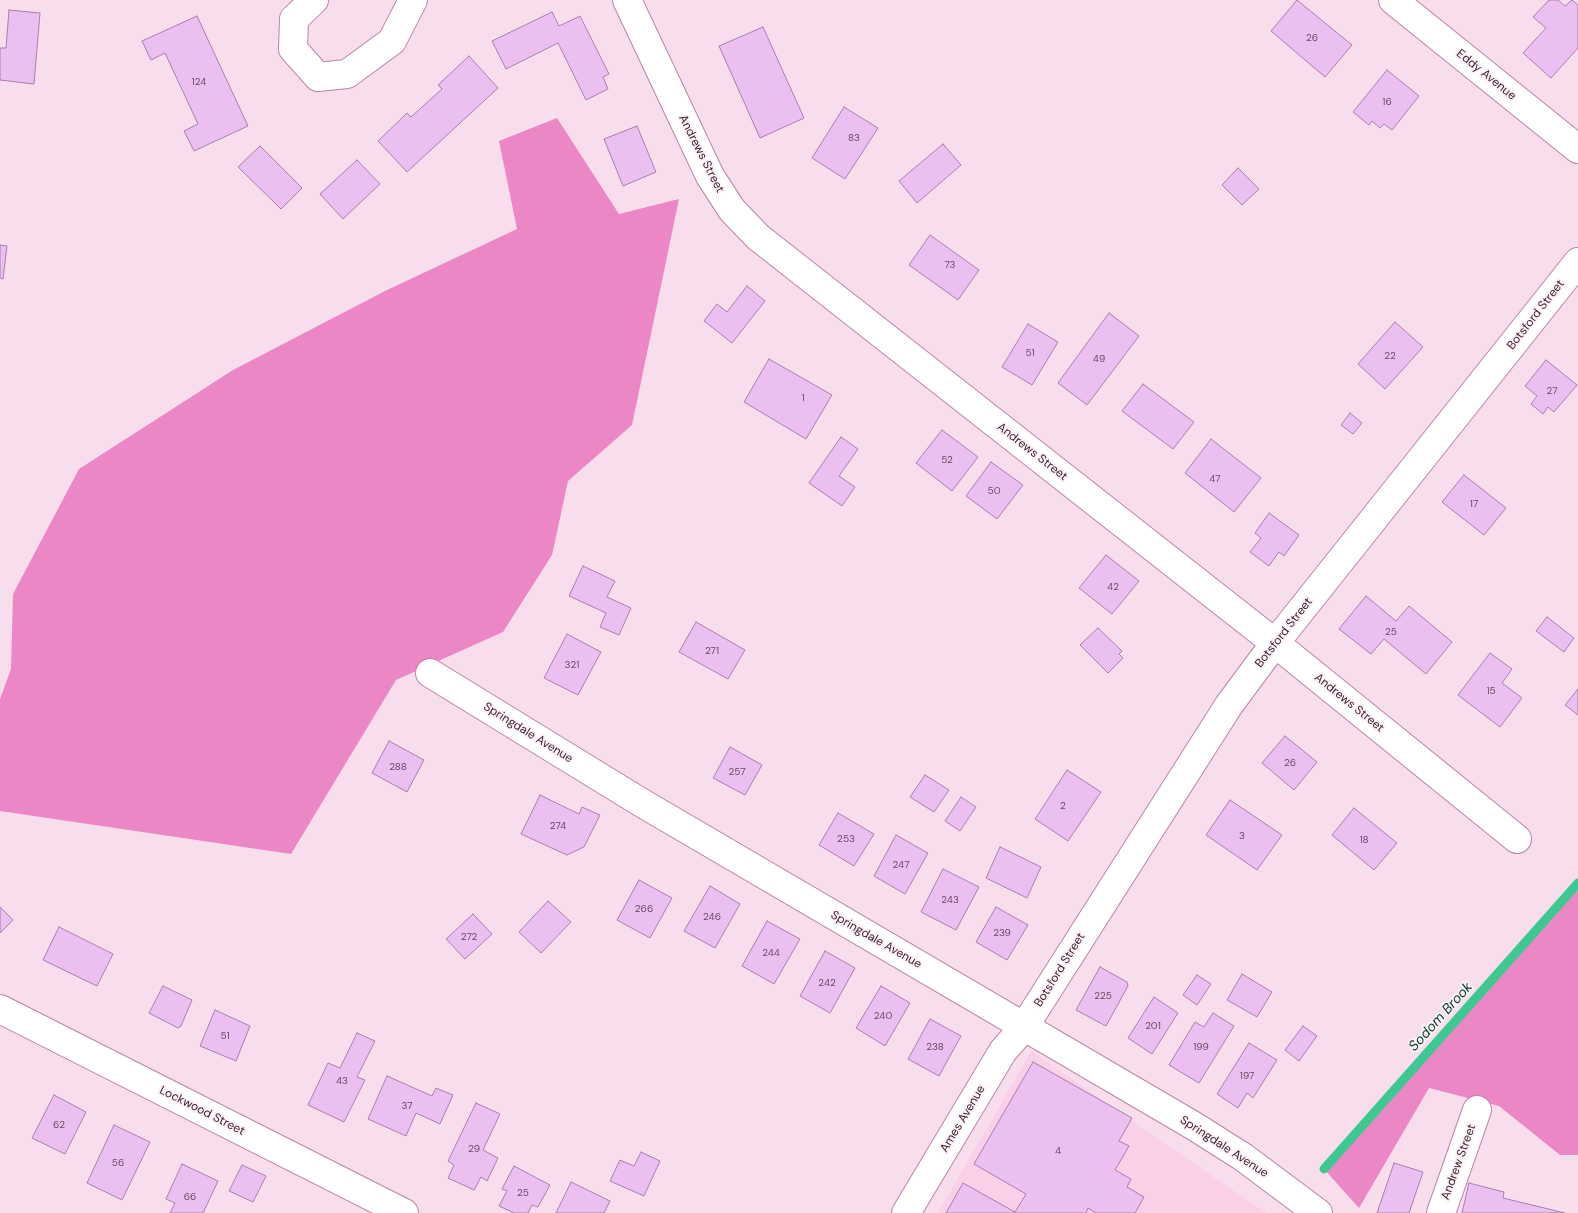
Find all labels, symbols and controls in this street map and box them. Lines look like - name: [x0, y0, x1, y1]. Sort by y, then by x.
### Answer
- house number: 26: [1306, 32, 1318, 44]
- street label: Eddy Avenue: [1453, 47, 1519, 103]
- house number: 124: [192, 76, 206, 88]
- house number: 16: [1382, 96, 1392, 108]
- street label: Andrews Street: [675, 113, 727, 195]
- house number: 83: [848, 132, 860, 144]
- house number: 73: [945, 259, 955, 271]
- street label: Botsford Street: [1504, 277, 1568, 353]
- house number: 51: [1025, 347, 1035, 359]
- house number: 22: [1384, 350, 1396, 362]
- house number: 49: [1093, 353, 1105, 365]
- house number: 27: [1547, 385, 1557, 397]
- house number: 1: [801, 392, 805, 404]
- street label: Andrews Street: [994, 420, 1070, 484]
- house number: 52: [941, 454, 953, 466]
- house number: 47: [1209, 473, 1221, 485]
- house number: 50: [988, 485, 1000, 497]
- house number: 17: [1470, 498, 1478, 510]
- house number: 42: [1107, 581, 1119, 593]
- street label: Botsford Street: [1252, 595, 1316, 671]
- house number: 25: [1385, 626, 1397, 638]
- house number: 271: [705, 645, 719, 657]
- house number: 321: [565, 659, 579, 671]
- street label: Andrews Street: [1311, 670, 1387, 736]
- house number: 15: [1486, 685, 1496, 697]
- street label: Springdale Avenue: [481, 700, 575, 766]
- house number: 26: [1284, 757, 1296, 769]
- house number: 288: [389, 761, 407, 773]
- house number: 257: [728, 766, 746, 778]
- house number: 2: [1060, 800, 1066, 812]
- house number: 274: [550, 820, 566, 832]
- house number: 3: [1239, 830, 1245, 842]
- house number: 253: [837, 833, 855, 845]
- house number: 18: [1359, 834, 1369, 846]
- house number: 247: [893, 859, 909, 871]
- house number: 243: [941, 894, 959, 906]
- house number: 266: [635, 903, 653, 915]
- street label: Springdale Avenue: [828, 908, 924, 972]
- house number: 246: [703, 911, 721, 923]
- house number: 239: [993, 927, 1011, 939]
- street label: Botsford Street: [1031, 930, 1089, 1010]
- house number: 272: [461, 931, 477, 943]
- house number: 244: [762, 947, 780, 959]
- house number: 242: [818, 977, 836, 989]
- water label: Sodom Brook: [1406, 979, 1476, 1055]
- house number: 225: [1094, 990, 1112, 1002]
- house number: 240: [874, 1010, 892, 1022]
- house number: 201: [1145, 1020, 1161, 1032]
- house number: 51: [220, 1030, 230, 1042]
- house number: 238: [926, 1041, 944, 1053]
- house number: 199: [1193, 1041, 1209, 1053]
- house number: 197: [1240, 1070, 1254, 1082]
- house number: 43: [336, 1075, 348, 1087]
- street label: Lockwood Street: [157, 1083, 247, 1139]
- street label: Ames Avenue: [937, 1083, 989, 1155]
- house number: 37: [401, 1100, 413, 1112]
- street label: Springdale Avenue: [1177, 1113, 1271, 1181]
- house number: 62: [53, 1119, 65, 1131]
- street label: Andrew Street: [1439, 1122, 1479, 1202]
- house number: 29: [468, 1143, 480, 1155]
- house number: 4: [1055, 1145, 1061, 1157]
- house number: 56: [112, 1157, 124, 1169]
- house number: 25: [517, 1187, 529, 1199]
- house number: 66: [184, 1191, 196, 1203]

